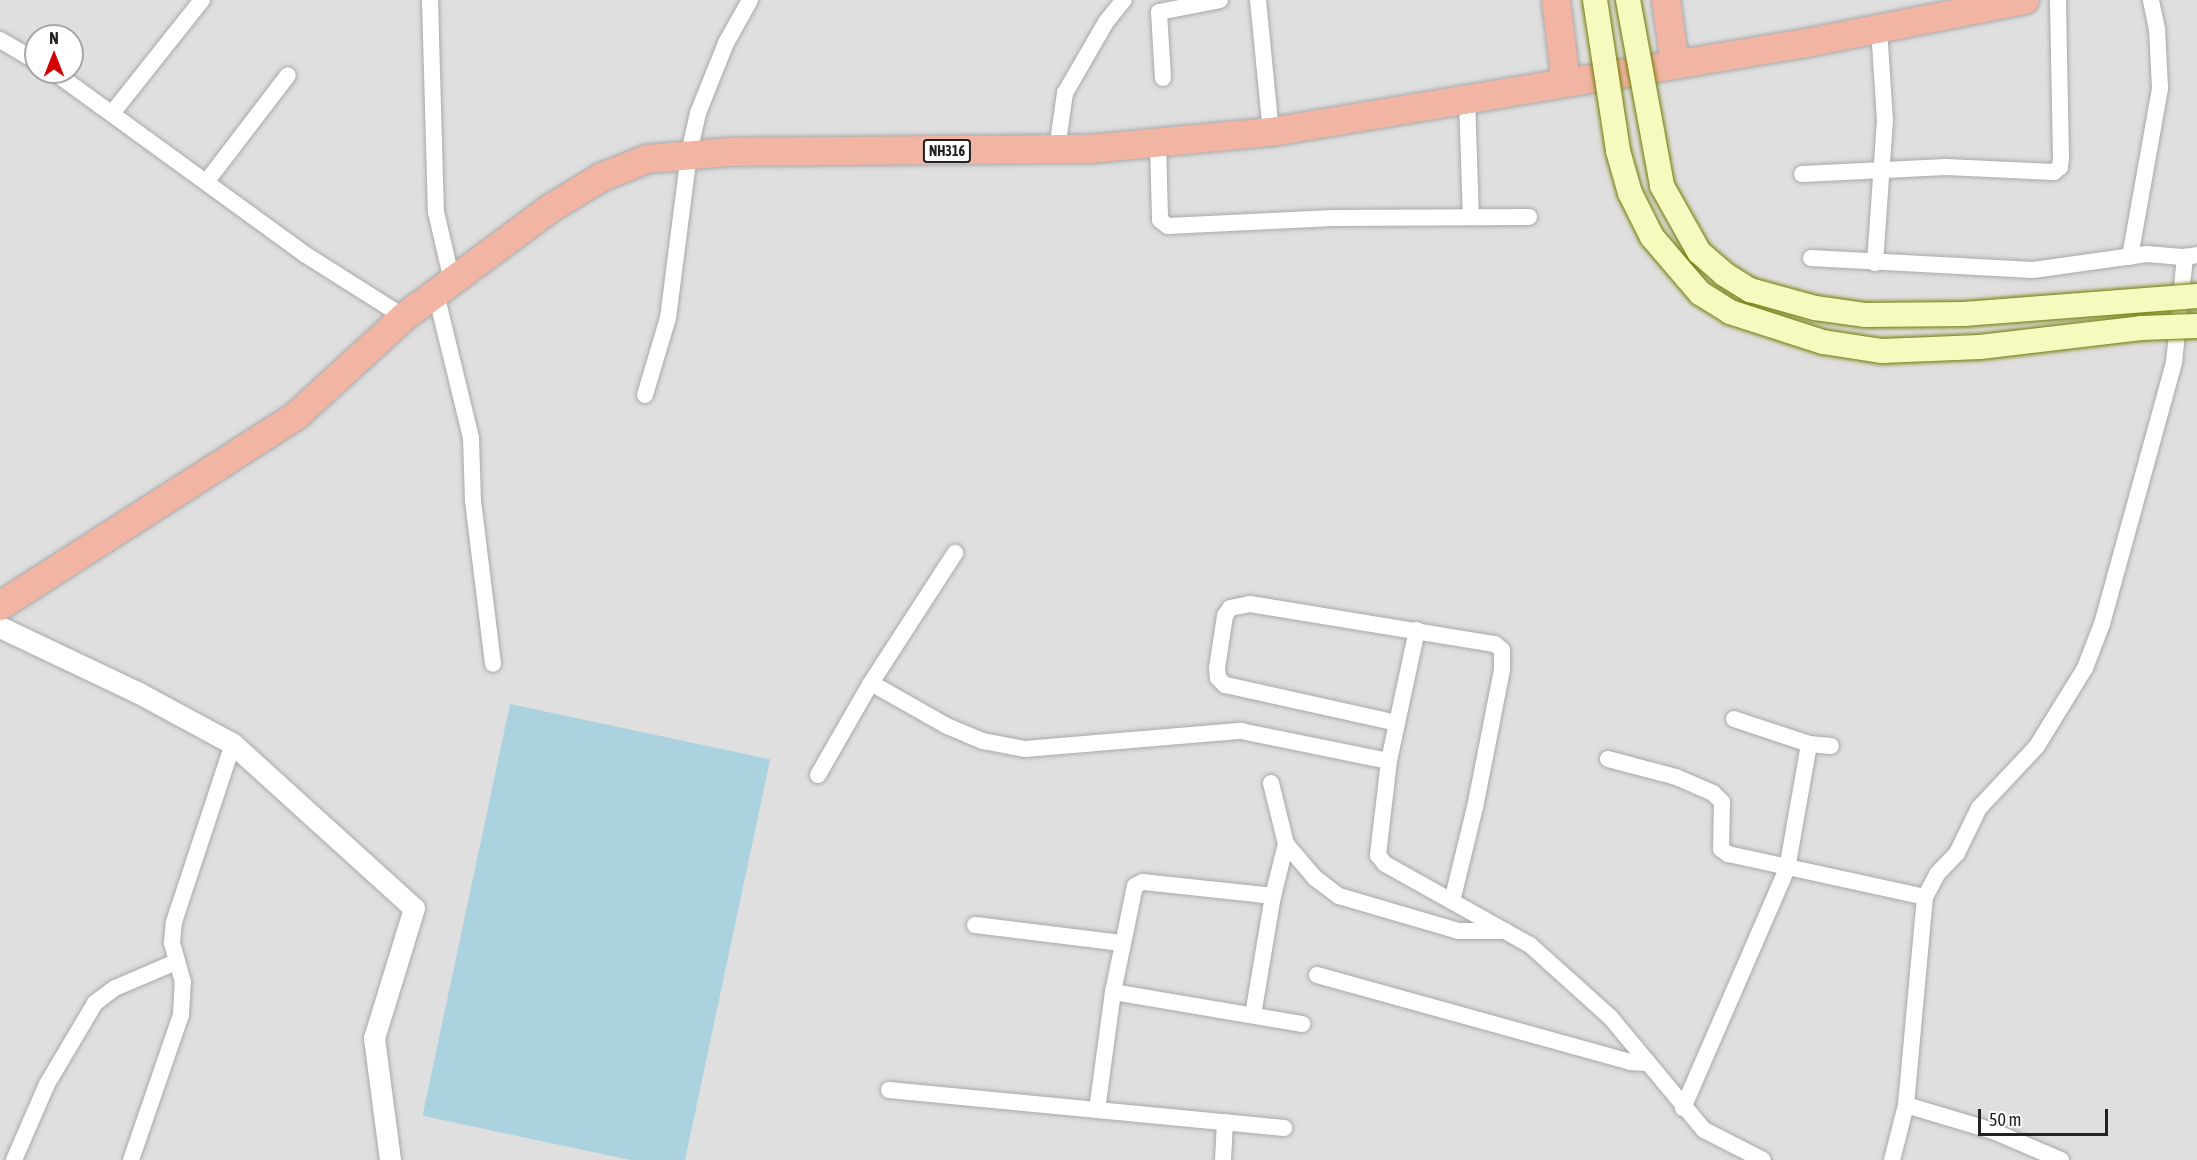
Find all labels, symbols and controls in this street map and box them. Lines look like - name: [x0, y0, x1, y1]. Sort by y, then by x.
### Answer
- north arrow: [24, 24, 84, 84]
- text: N: [49, 29, 59, 47]
- road number: NH316: [922, 140, 972, 162]
- scale bar: [1981, 1097, 2112, 1135]
- text: 50 m: [1989, 1109, 2021, 1130]

